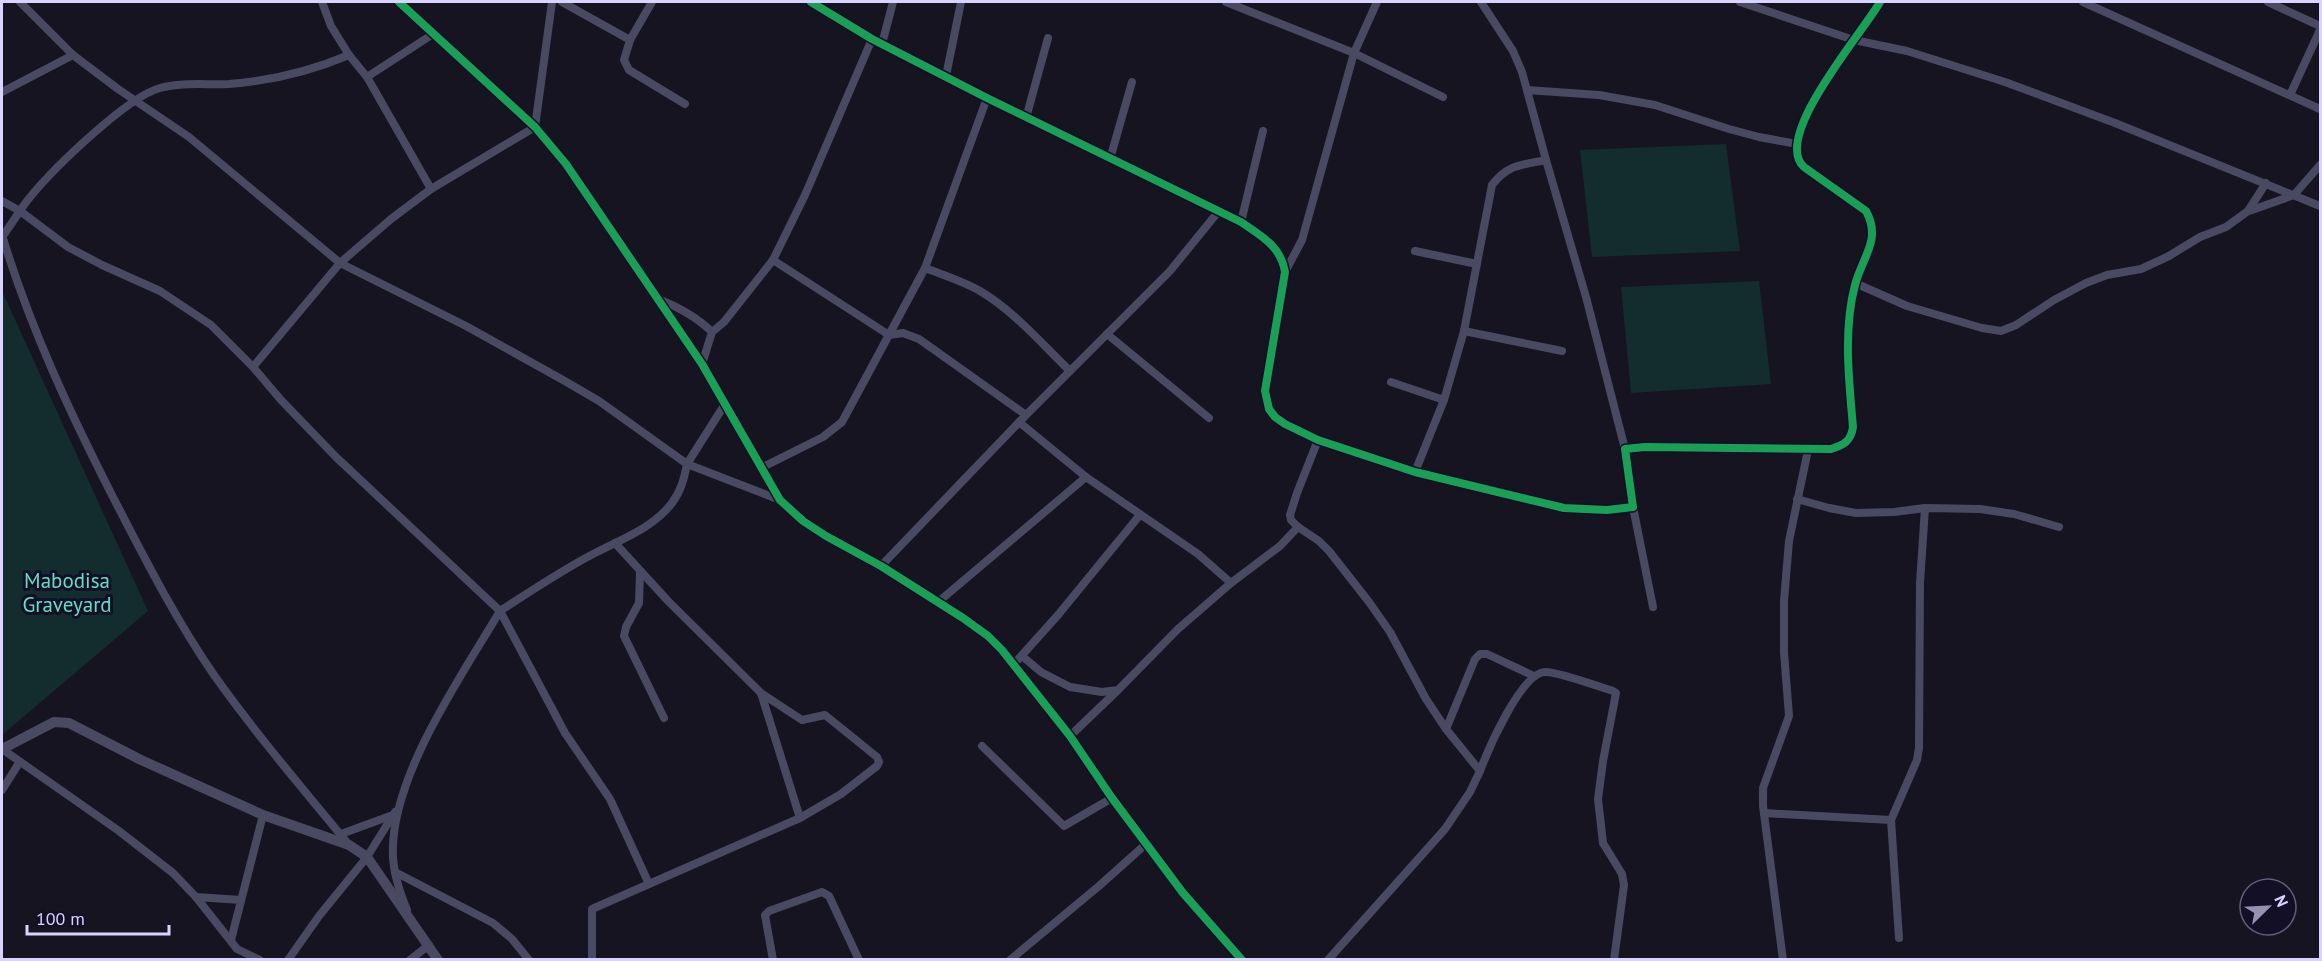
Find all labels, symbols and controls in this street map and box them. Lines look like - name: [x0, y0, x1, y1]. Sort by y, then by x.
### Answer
- park label: Mabodisa Graveyard: [22, 567, 112, 618]
- north arrow: [2238, 877, 2298, 937]
- text: N: [2270, 892, 2293, 910]
- scale bar: [27, 898, 170, 936]
- text: 100 m: [36, 907, 85, 930]

